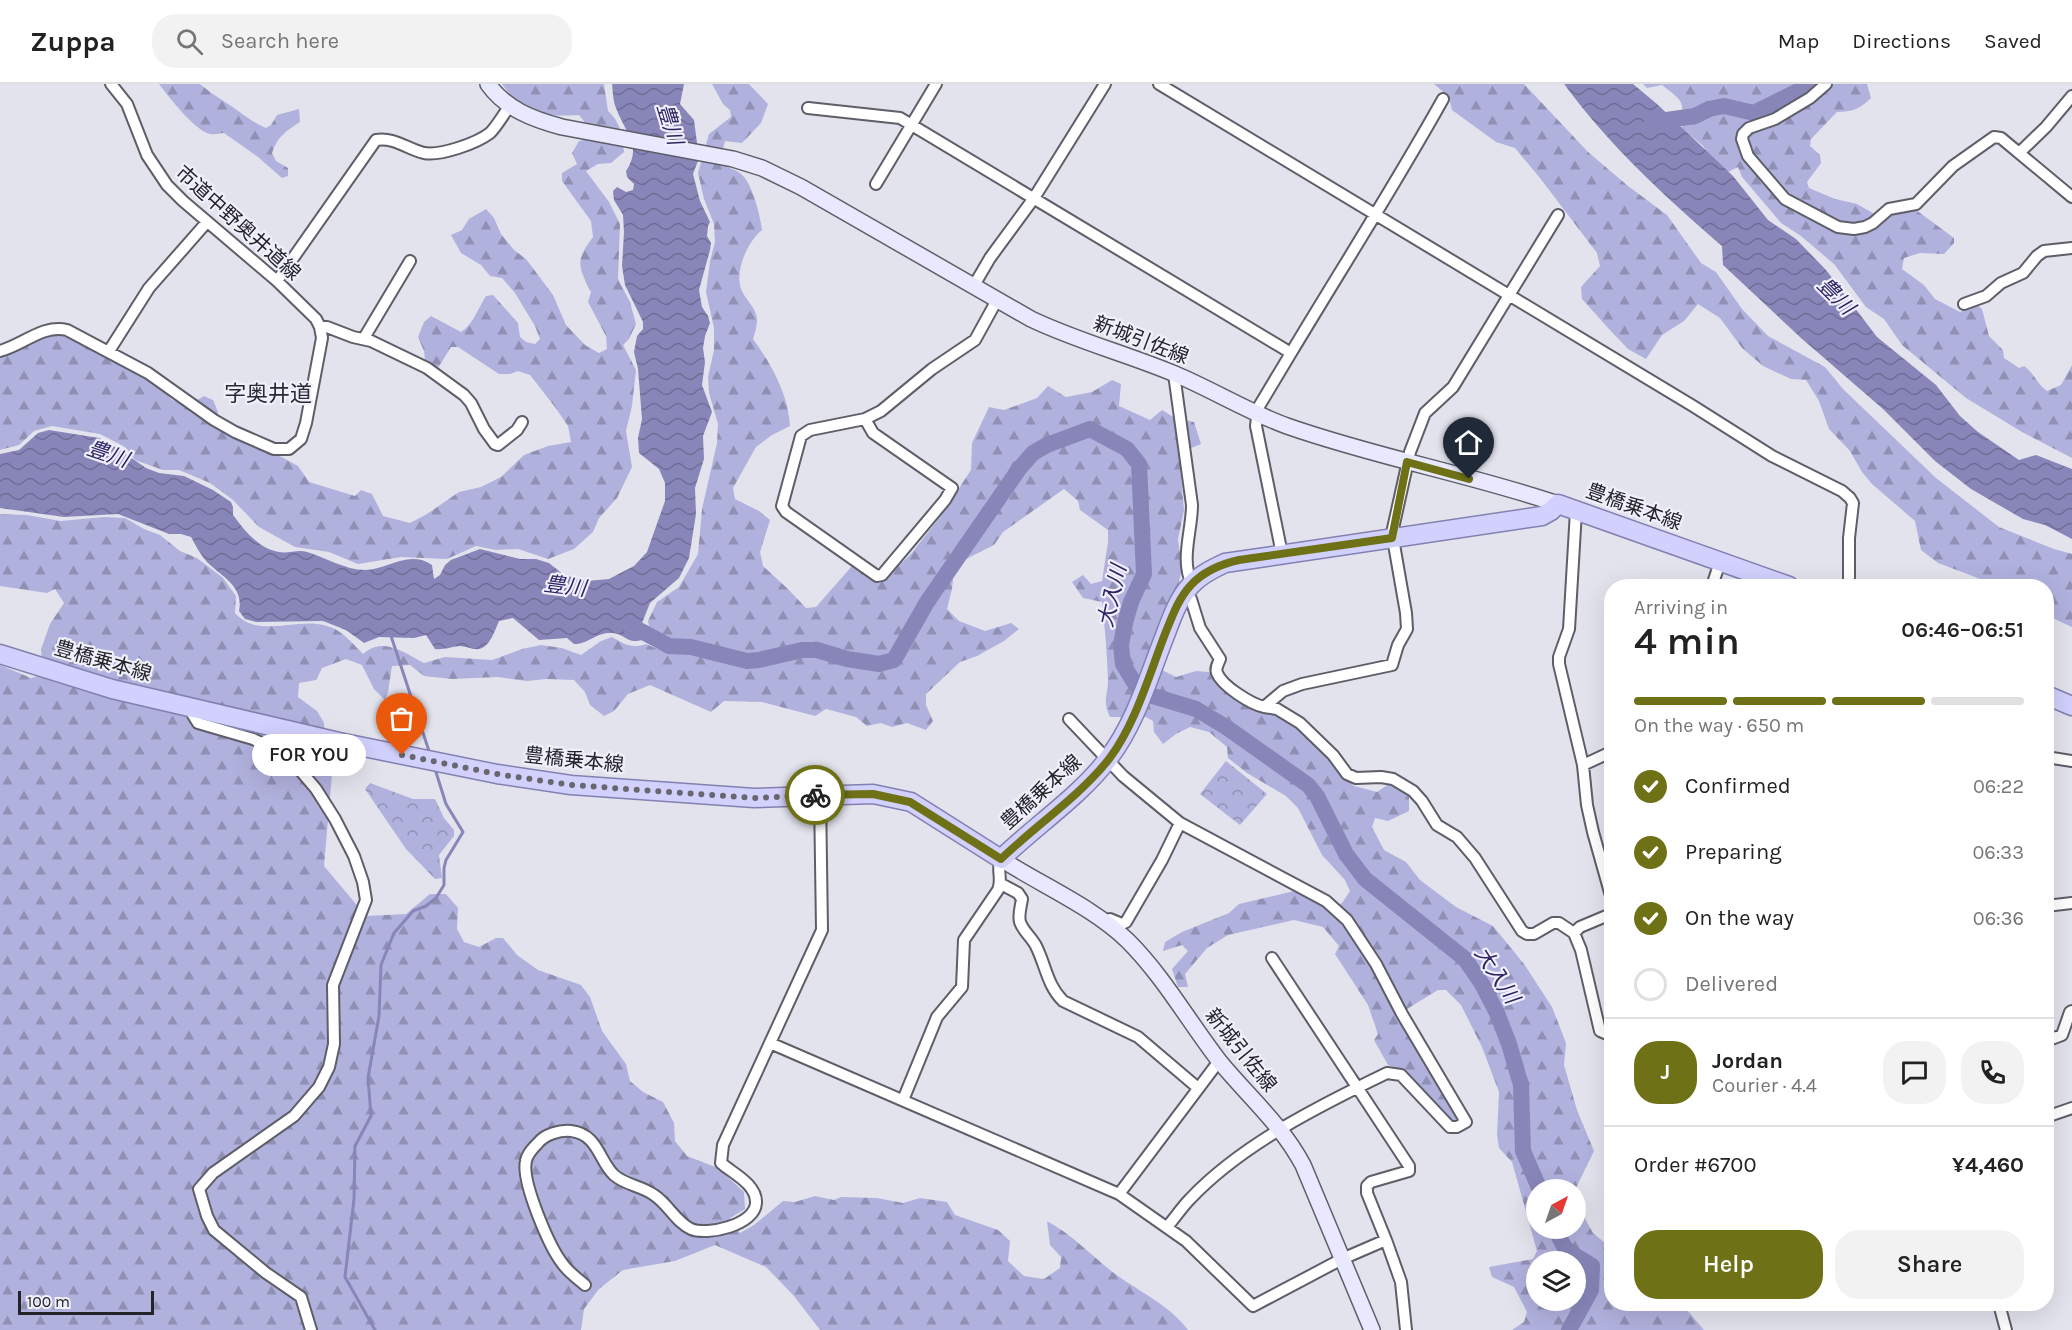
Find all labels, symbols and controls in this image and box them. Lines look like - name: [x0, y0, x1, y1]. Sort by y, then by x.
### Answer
- search box: [152, 14, 572, 68]
- text: Zuppa: [30, 25, 116, 58]
- icon: search: [173, 25, 206, 58]
- text: Search here: [221, 28, 339, 54]
- text: Map: [1778, 29, 1819, 53]
- text: Directions: [1852, 29, 1951, 53]
- text: Saved: [1984, 29, 2042, 53]
- water label: 豊川: [652, 100, 688, 150]
- street label: 市道中野奥井道線: [171, 161, 305, 285]
- water label: 豊川: [1813, 273, 1861, 321]
- street label: 新城引佐線: [1090, 311, 1192, 369]
- district label: 字奥井道: [224, 381, 312, 407]
- pin: [1443, 417, 1494, 479]
- icon: home: [1452, 426, 1485, 459]
- water label: 豊川: [84, 436, 134, 473]
- street label: 豊橋乗本線: [1583, 479, 1685, 535]
- water label: 大入川: [1093, 561, 1131, 629]
- water label: 豊川: [543, 572, 589, 601]
- text: Arriving in: [1634, 596, 1728, 619]
- text: 06:46–06:51: [1901, 617, 2024, 643]
- text: 4 min: [1634, 618, 1740, 664]
- street label: 豊橋乗本線: [52, 636, 154, 686]
- pin: [376, 693, 427, 755]
- icon: bag: [385, 702, 418, 735]
- text: On the way · 650 m: [1634, 714, 1804, 737]
- callout: FOR YOU: [252, 734, 366, 776]
- text: FOR YOU: [269, 743, 349, 766]
- street label: 豊橋乗本線: [523, 743, 625, 777]
- street label: 豊橋乗本線: [996, 750, 1086, 834]
- courier: [785, 765, 845, 825]
- icon: check: [1634, 770, 1667, 803]
- text: Confirmed: [1685, 773, 1791, 799]
- text: 06:22: [1973, 775, 2024, 798]
- icon: bike: [799, 779, 832, 812]
- icon: check: [1634, 836, 1667, 869]
- text: Preparing: [1685, 839, 1782, 865]
- text: 06:33: [1972, 841, 2024, 864]
- icon: check: [1634, 902, 1667, 935]
- text: On the way: [1685, 905, 1794, 931]
- text: 06:36: [1973, 907, 2024, 930]
- water label: 大入川: [1470, 942, 1525, 1010]
- text: Delivered: [1685, 971, 1778, 997]
- street label: 新城引佐線: [1201, 1004, 1281, 1096]
- button: chat: [1883, 1041, 1946, 1104]
- button: phone: [1961, 1041, 2024, 1104]
- text: Jordan: [1712, 1048, 1783, 1074]
- text: J: [1661, 1059, 1670, 1085]
- text: Courier · 4.4: [1712, 1074, 1817, 1097]
- text: Order #6700: [1634, 1152, 1756, 1178]
- text: ¥4,460: [1952, 1152, 2024, 1178]
- north arrow: [1526, 1179, 1586, 1239]
- map controls: [1526, 1179, 1586, 1311]
- button: Help: [1634, 1230, 1823, 1299]
- button: Share: [1835, 1230, 2024, 1299]
- button: layers: [1526, 1251, 1586, 1311]
- scale bar: [18, 1288, 154, 1316]
- text: 100 m: [27, 1292, 70, 1311]

